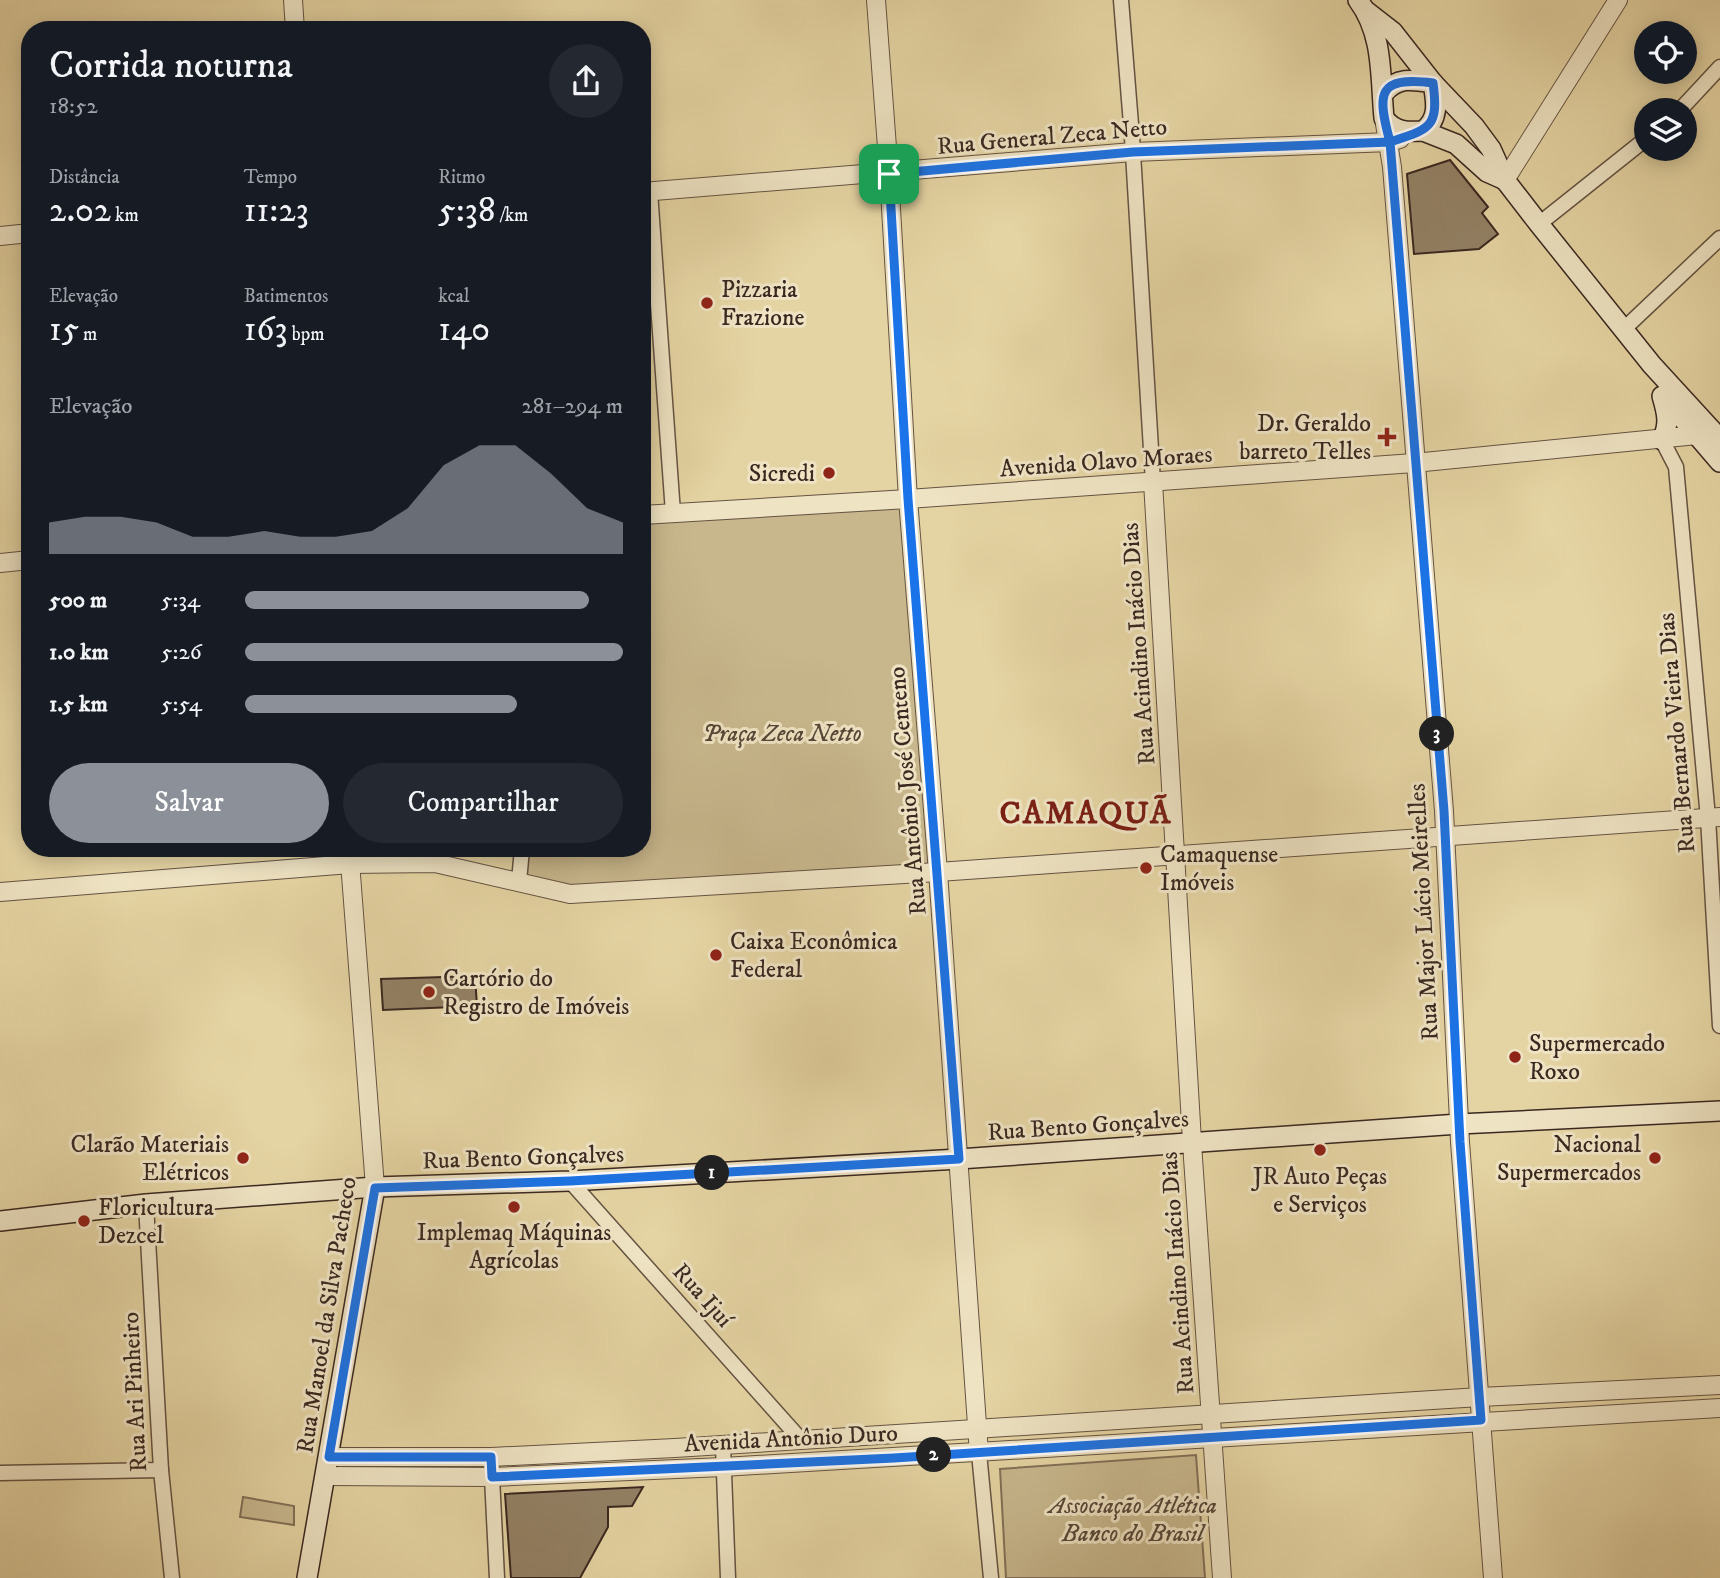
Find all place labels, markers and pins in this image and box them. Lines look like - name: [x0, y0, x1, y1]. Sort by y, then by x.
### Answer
- pin: [859, 144, 919, 204]
- place label: Pizzaria Frazione: [721, 275, 804, 333]
- marker: Pizzaria Frazione: [699, 295, 715, 311]
- place label: Dr. Geraldo barreto Telles: [1239, 409, 1371, 467]
- marker: Dr. Geraldo barreto Telles: [1377, 427, 1397, 447]
- place label: Sicredi: [749, 459, 815, 489]
- marker: Sicredi: [821, 465, 837, 481]
- pin: 3: [1420, 716, 1454, 752]
- place label: Camaquense Imóveis: [1160, 840, 1278, 898]
- marker: Camaquense Imóveis: [1138, 860, 1154, 876]
- place label: Caixa Econômica Federal: [730, 927, 898, 985]
- marker: Caixa Econômica Federal: [708, 947, 724, 963]
- place label: Cartório do Registro de Imóveis: [443, 964, 629, 1022]
- marker: Cartório do Registro de Imóveis: [421, 984, 437, 1000]
- place label: Supermercado Roxo: [1529, 1029, 1665, 1087]
- marker: Supermercado Roxo: [1507, 1049, 1523, 1065]
- place label: Clarão Materiais Elétricos: [70, 1130, 229, 1188]
- place label: Nacional Supermercados: [1497, 1130, 1642, 1188]
- marker: JR Auto Peças e Serviços: [1312, 1142, 1328, 1158]
- marker: Clarão Materiais Elétricos: [235, 1150, 251, 1166]
- marker: Nacional Supermercados: [1647, 1150, 1663, 1166]
- pin: 1: [694, 1156, 730, 1190]
- place label: JR Auto Peças e Serviços: [1251, 1162, 1387, 1220]
- place label: Floricultura Dezcel: [98, 1193, 215, 1251]
- marker: Implemaq Máquinas Agrícolas: [506, 1199, 522, 1215]
- marker: Floricultura Dezcel: [76, 1213, 92, 1229]
- place label: Implemaq Máquinas Agrícolas: [417, 1218, 611, 1276]
- pin: 2: [916, 1438, 951, 1472]

